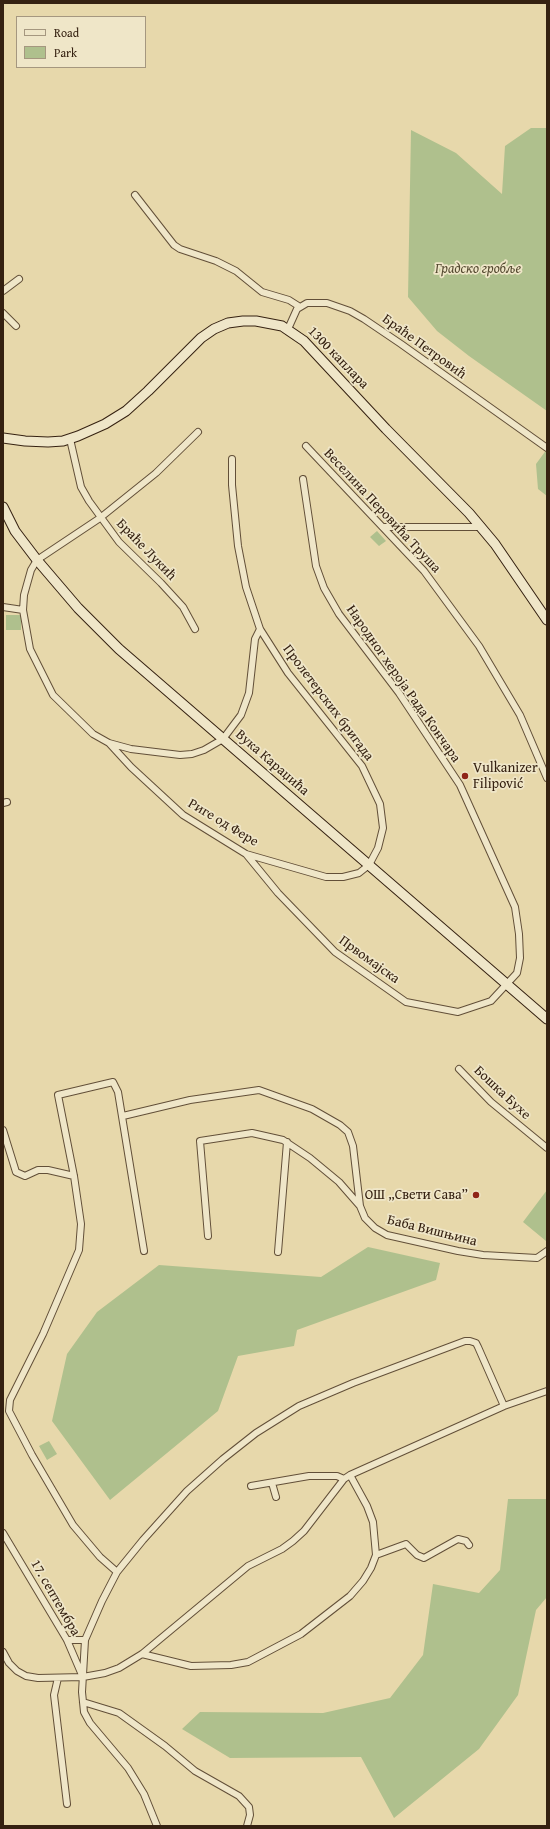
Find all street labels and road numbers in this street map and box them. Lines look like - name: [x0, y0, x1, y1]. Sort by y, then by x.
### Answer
- street label: Браће Петровић: [379, 311, 469, 383]
- street label: 1300 каплара: [304, 323, 372, 393]
- street label: Веселина Перовића Труша: [320, 445, 444, 577]
- street label: Браће Лукић: [112, 516, 180, 584]
- street label: Народног хероја Рада Кончара: [342, 602, 464, 766]
- street label: Пролетерских бригада: [279, 642, 377, 764]
- street label: Вука Караџића: [232, 726, 312, 800]
- street label: Риге од Фере: [185, 795, 261, 851]
- street label: Првомајска: [335, 932, 403, 988]
- street label: Бошка Бухе: [470, 1062, 534, 1124]
- street label: Баба Вишњина: [385, 1212, 479, 1250]
- street label: 17. септембра: [26, 1557, 84, 1639]

